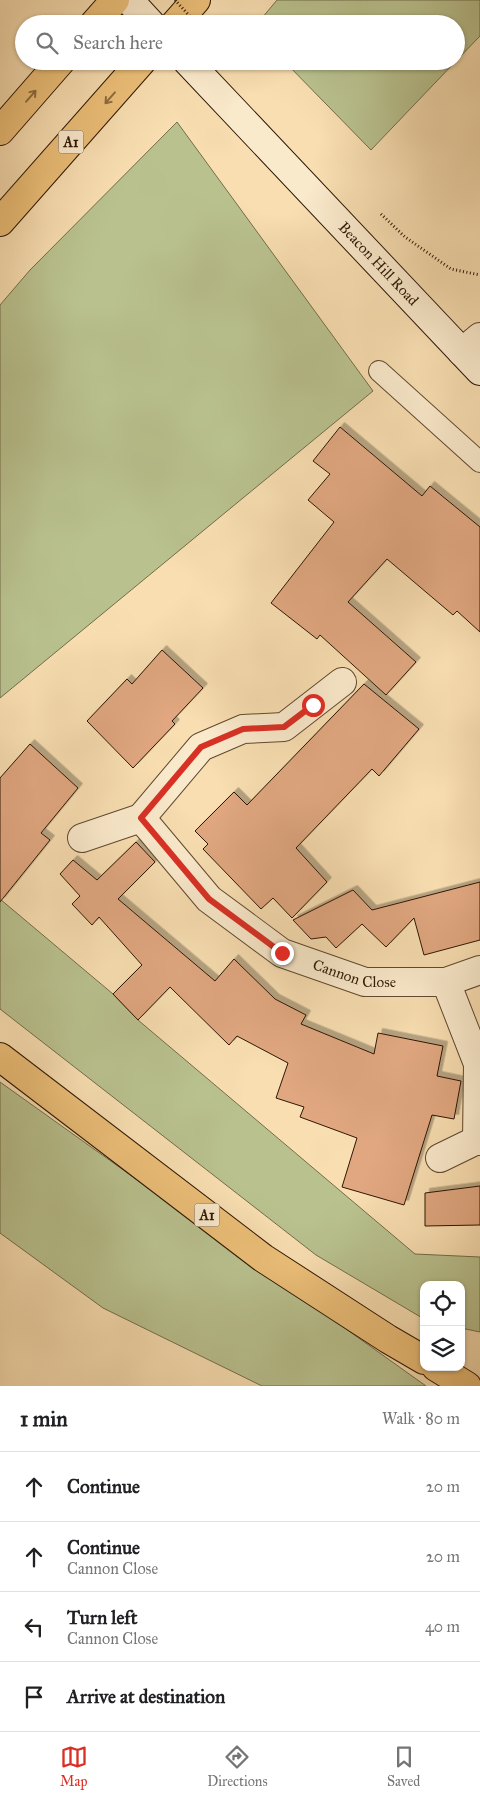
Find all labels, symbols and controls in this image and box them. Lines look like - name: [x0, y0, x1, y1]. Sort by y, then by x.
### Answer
- search box: [15, 15, 465, 70]
- icon: search: [33, 29, 61, 57]
- text: Search here: [73, 31, 163, 54]
- one-way arrow: [25, 90, 36, 103]
- one-way arrow: [104, 91, 116, 104]
- road number: A1: [58, 130, 84, 154]
- street label: Beacon Hill Road: [335, 218, 423, 310]
- route start: [302, 694, 325, 717]
- route end: [271, 942, 294, 965]
- street label: Cannon Close: [311, 956, 396, 991]
- road number: A1: [194, 1204, 220, 1226]
- map controls: [420, 1281, 465, 1371]
- button: locate: [420, 1281, 465, 1326]
- button: layers: [420, 1326, 465, 1371]
- text: 1 min: [20, 1406, 68, 1432]
- text: Walk · 80 m: [382, 1409, 460, 1428]
- icon: ahead: [20, 1473, 48, 1501]
- text: Continue: [67, 1475, 140, 1498]
- text: 20 m: [426, 1477, 460, 1496]
- text: Continue: [67, 1536, 140, 1559]
- icon: ahead: [20, 1543, 48, 1571]
- text: 20 m: [426, 1547, 460, 1566]
- text: Cannon Close: [67, 1559, 158, 1578]
- text: Turn left: [67, 1606, 137, 1629]
- icon: left: [20, 1613, 48, 1641]
- text: 40 m: [425, 1617, 460, 1636]
- text: Cannon Close: [67, 1629, 158, 1648]
- icon: arrive: [20, 1683, 48, 1711]
- text: Arrive at destination: [67, 1685, 225, 1708]
- tab: Map: [60, 1743, 88, 1790]
- tab: Directions: [207, 1743, 268, 1790]
- tab: Saved: [387, 1743, 420, 1790]

